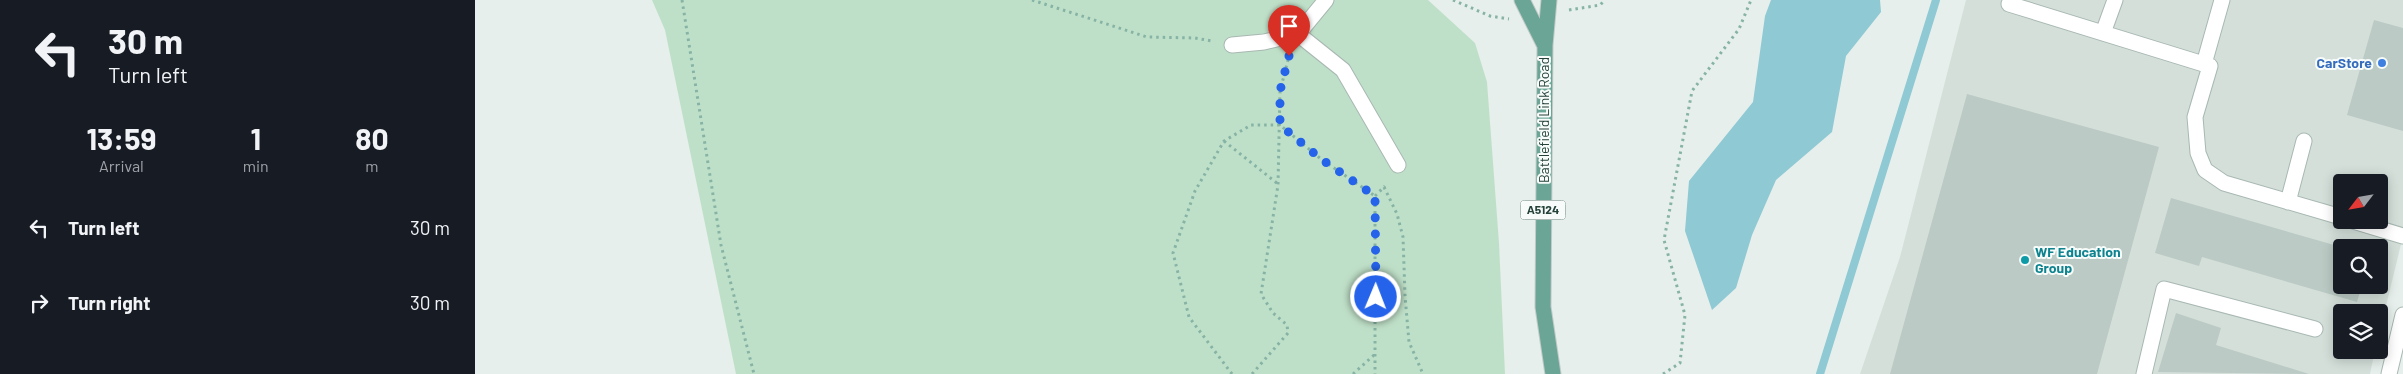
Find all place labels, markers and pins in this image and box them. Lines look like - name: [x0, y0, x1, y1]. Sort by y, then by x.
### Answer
- pin: [1268, 5, 1310, 56]
- place label: CarStore: [2317, 54, 2372, 71]
- marker: CarStore: [2376, 57, 2388, 69]
- place label: WF Education Group: [2035, 243, 2121, 276]
- marker: WF Education Group: [2019, 254, 2031, 266]

